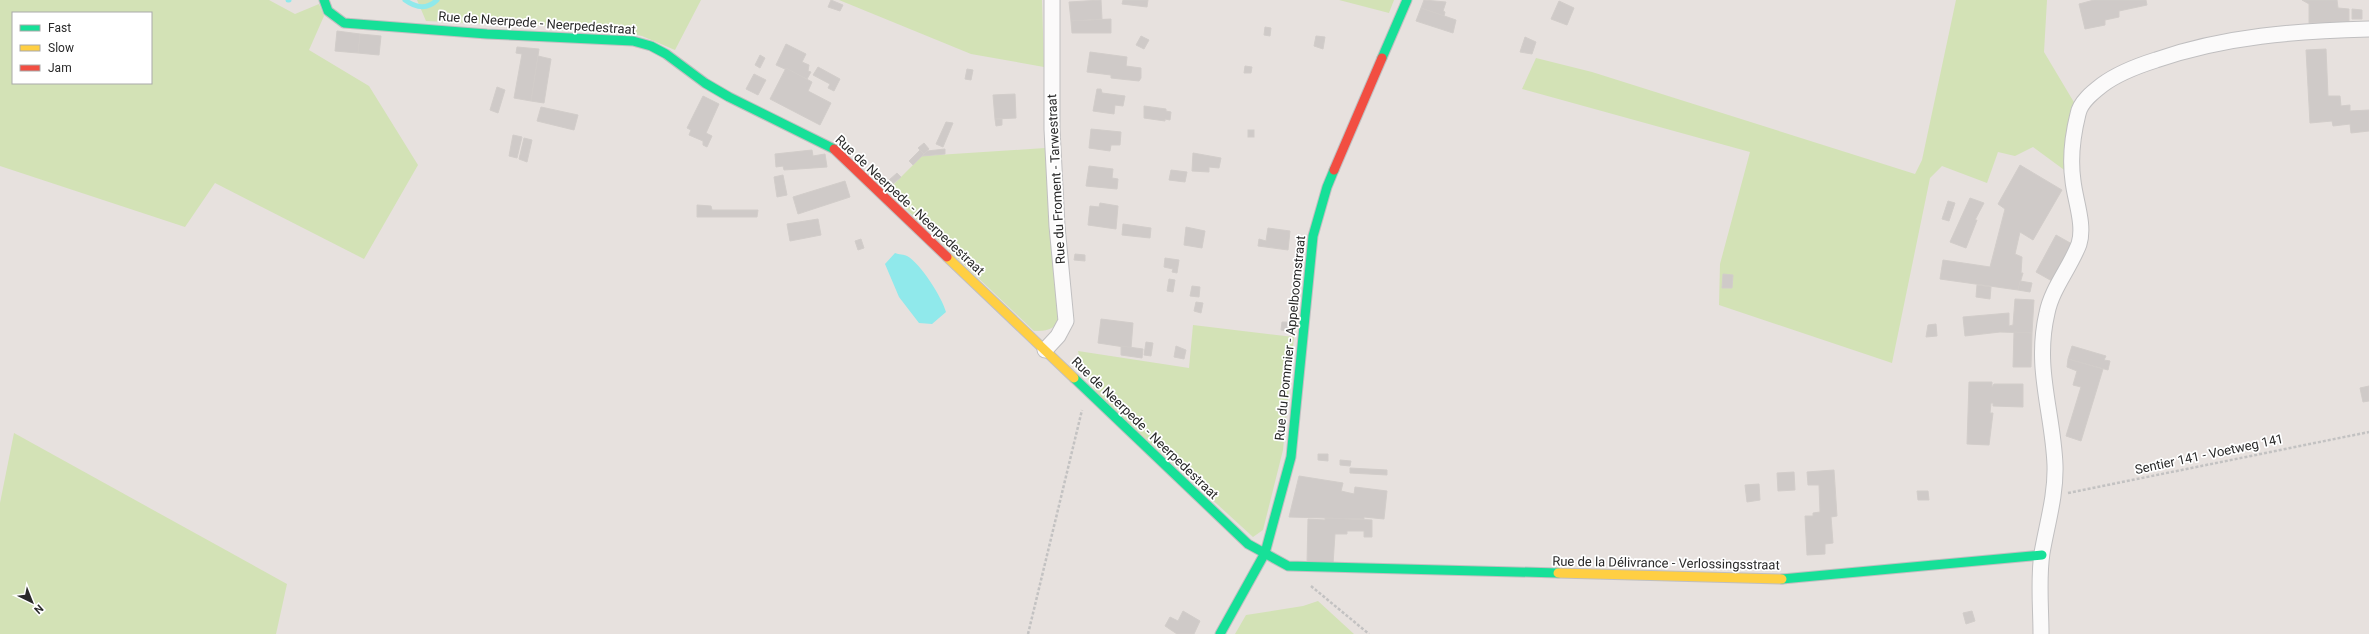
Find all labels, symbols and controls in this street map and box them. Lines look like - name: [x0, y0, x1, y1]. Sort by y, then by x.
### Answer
- street label: Rue de Neerpede - Neerpedestraat: [438, 9, 636, 37]
- legend: [12, 12, 152, 84]
- text: Fast: [48, 21, 71, 35]
- text: Slow: [48, 41, 74, 55]
- text: Jam: [48, 61, 72, 75]
- street label: Rue du Froment - Tarwestraat: [1044, 94, 1068, 264]
- street label: Rue de Neerpede - Neerpedestraat: [832, 132, 988, 278]
- street label: Rue du Pommier - Appelboomstraat: [1272, 235, 1308, 441]
- street label: Rue de Neerpede - Neerpedestraat: [1069, 354, 1221, 502]
- street label: Sentier 141 - Voetweg 141: [2133, 431, 2285, 477]
- street label: Rue de la Délivrance - Verlossingsstraat: [1552, 554, 1780, 572]
- north arrow: [12, 582, 52, 622]
- text: N: [31, 602, 46, 617]

